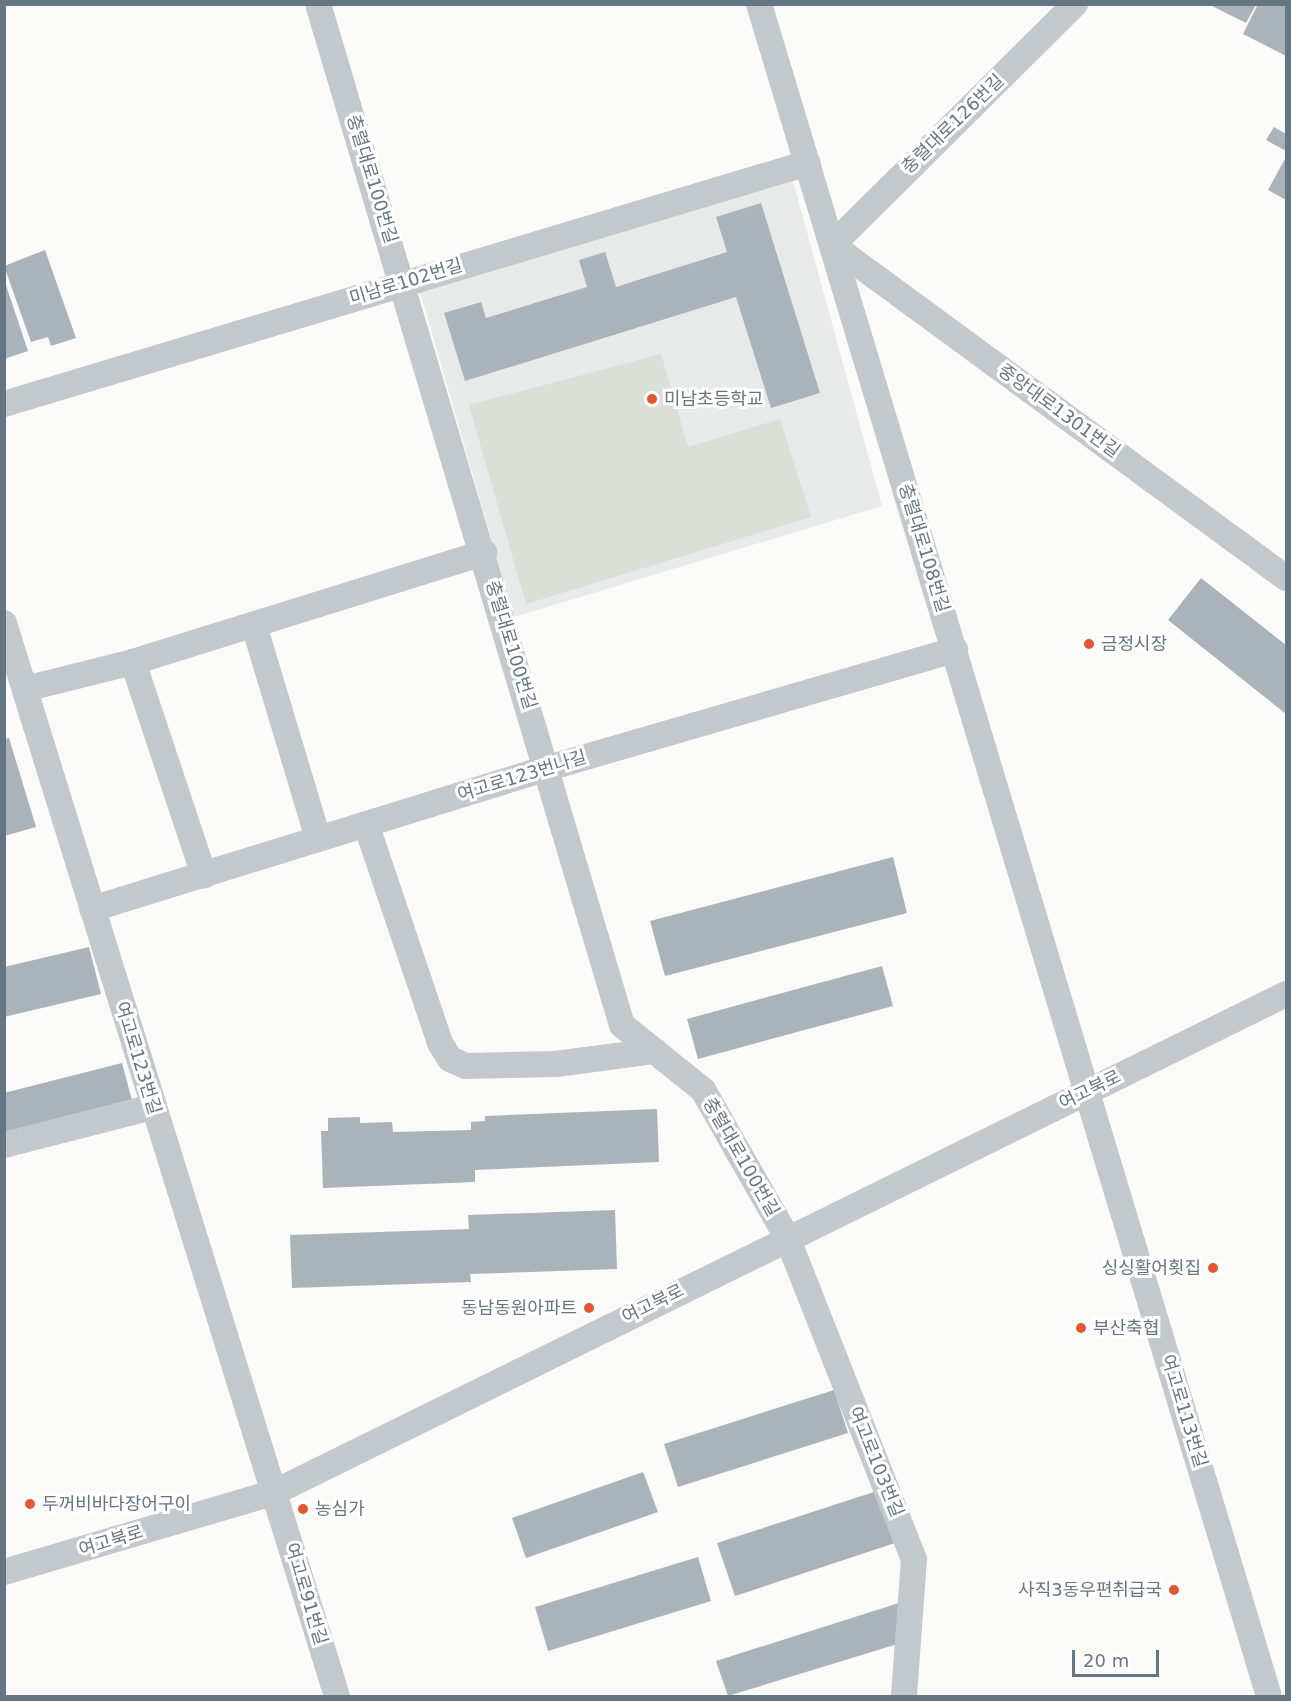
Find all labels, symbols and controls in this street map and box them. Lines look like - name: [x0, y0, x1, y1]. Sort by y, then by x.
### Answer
- street label: 충렬대로126번길: [897, 70, 1009, 178]
- street label: 충렬대로100번길: [342, 112, 402, 246]
- street label: 미남로102번길: [347, 255, 465, 309]
- street label: 중앙대로1301번길: [994, 360, 1124, 462]
- place label: 미남초등학교: [664, 388, 763, 410]
- marker: 미남초등학교: [645, 392, 659, 406]
- street label: 충렬대로108번길: [894, 481, 954, 615]
- street label: 충렬대로100번길: [481, 578, 541, 712]
- place label: 금정시장: [1101, 633, 1167, 655]
- marker: 금정시장: [1082, 637, 1096, 651]
- street label: 여고로123번나길: [455, 746, 589, 806]
- street label: 여고로123번길: [111, 999, 165, 1117]
- street label: 여고북로: [1055, 1066, 1125, 1114]
- street label: 충렬대로100번길: [698, 1094, 784, 1220]
- place label: 싱싱활어횟집: [1102, 1257, 1201, 1279]
- marker: 싱싱활어횟집: [1206, 1261, 1220, 1275]
- street label: 여고북로: [618, 1280, 688, 1328]
- place label: 동남동원아파트: [461, 1297, 577, 1319]
- marker: 동남동원아파트: [582, 1301, 596, 1315]
- place label: 부산축협: [1093, 1317, 1159, 1339]
- marker: 부산축협: [1074, 1321, 1088, 1335]
- street label: 여고로113번길: [1157, 1352, 1211, 1470]
- street label: 여고로103번길: [844, 1404, 908, 1520]
- place label: 두꺼비바다장어구이: [42, 1493, 191, 1515]
- marker: 두꺼비바다장어구이: [23, 1497, 37, 1511]
- place label: 농심가: [315, 1498, 365, 1520]
- marker: 농심가: [296, 1502, 310, 1516]
- street label: 여고북로: [76, 1521, 146, 1561]
- street label: 여고로91번길: [280, 1540, 332, 1648]
- place label: 사직3동우편취급국: [1018, 1579, 1162, 1601]
- marker: 사직3동우편취급국: [1167, 1583, 1181, 1597]
- scale bar: [1075, 1638, 1162, 1676]
- text: 20 m: [1083, 1650, 1129, 1671]

